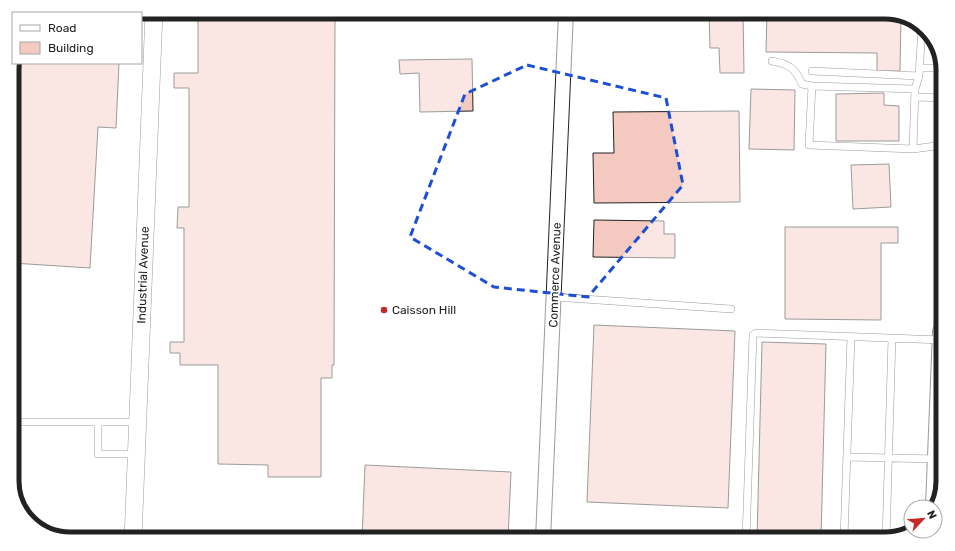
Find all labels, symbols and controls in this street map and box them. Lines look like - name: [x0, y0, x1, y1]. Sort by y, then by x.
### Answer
- legend: [12, 12, 142, 64]
- text: Road: [48, 21, 76, 35]
- text: Building: [48, 41, 94, 55]
- street label: Commerce Avenue: [546, 222, 564, 328]
- street label: Industrial Avenue: [134, 226, 152, 324]
- place label: Caisson Hill: [392, 303, 456, 317]
- marker: Caisson Hill: [379, 305, 389, 315]
- north arrow: [903, 499, 943, 539]
- text: N: [924, 508, 939, 521]

